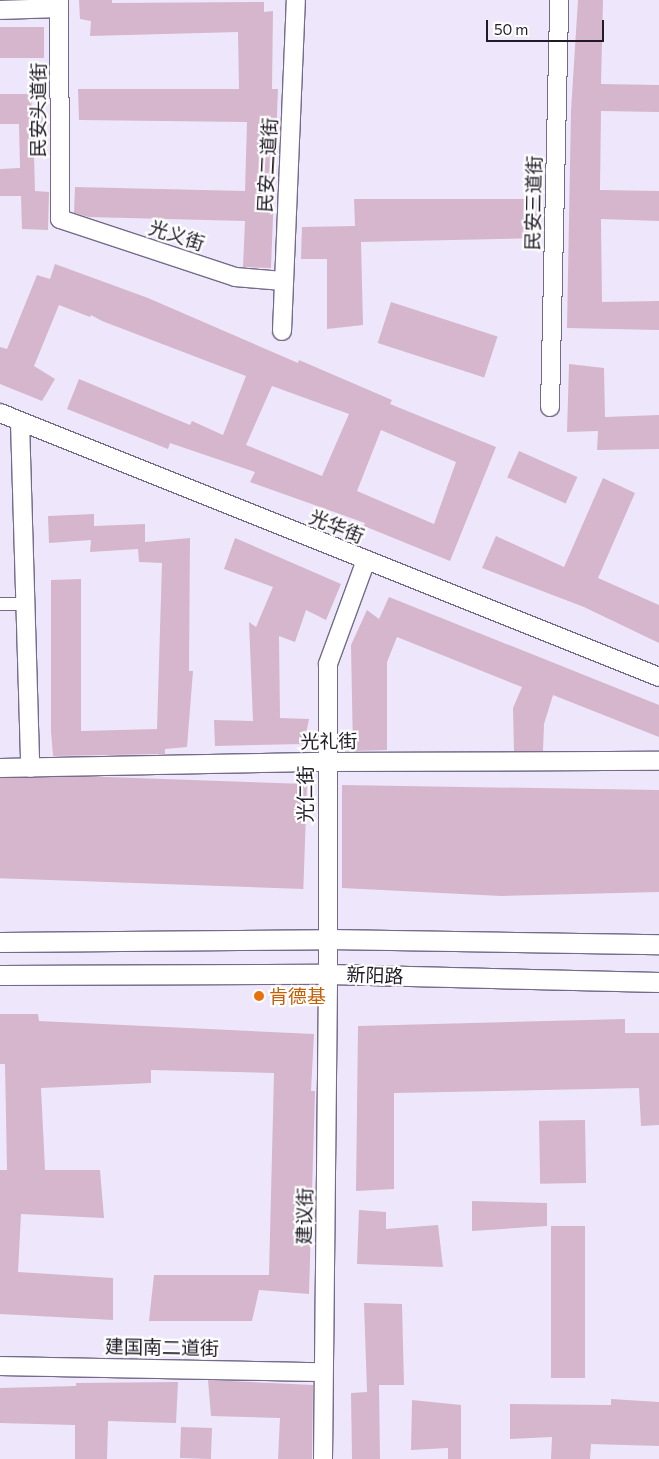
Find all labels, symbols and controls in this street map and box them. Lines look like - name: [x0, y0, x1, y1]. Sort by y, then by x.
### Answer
- scale bar: [489, 10, 606, 42]
- text: 50 m: [494, 20, 528, 38]
- street label: 民安头道街: [27, 63, 49, 157]
- street label: 民安二道街: [253, 117, 281, 213]
- street label: 民安三道街: [521, 155, 545, 251]
- street label: 光义街: [146, 215, 208, 255]
- street label: 光华街: [306, 505, 368, 547]
- street label: 光礼街: [300, 729, 358, 753]
- street label: 光仁街: [294, 766, 316, 822]
- street label: 新阳路: [346, 963, 404, 987]
- place label: 肯德基: [269, 985, 326, 1007]
- marker: 肯德基: [253, 990, 265, 1002]
- street label: 建议街: [292, 1187, 316, 1245]
- street label: 建国南二道街: [105, 1335, 219, 1359]

